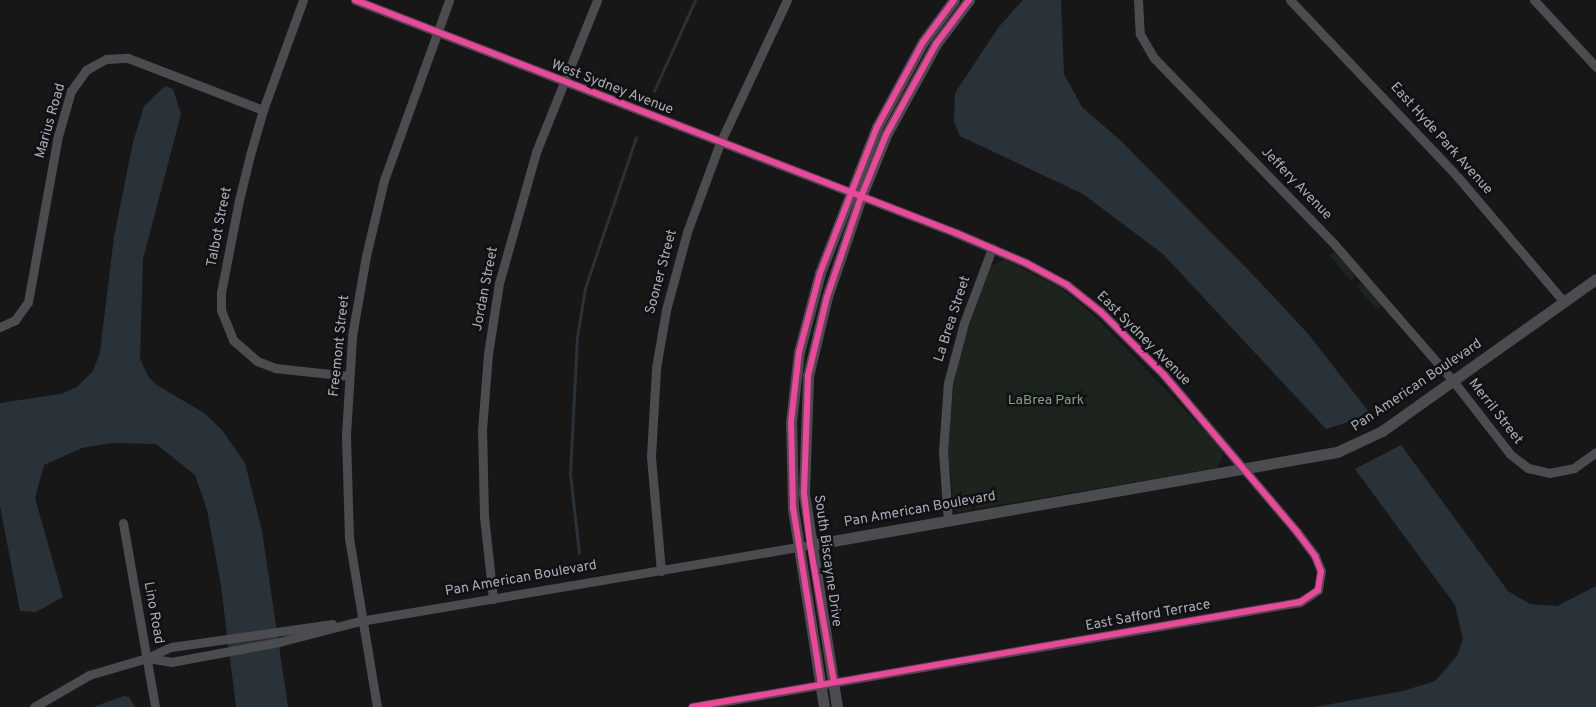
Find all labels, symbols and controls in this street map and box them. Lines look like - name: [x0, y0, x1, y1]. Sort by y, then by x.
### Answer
- street label: West Sydney Avenue: [548, 57, 676, 119]
- street label: East Hyde Park Avenue: [1386, 79, 1496, 199]
- street label: Marius Road: [32, 81, 70, 161]
- street label: Jeffery Avenue: [1257, 144, 1335, 224]
- street label: Talbot Street: [204, 186, 236, 268]
- street label: Sooner Street: [643, 228, 681, 316]
- street label: Jordan Street: [470, 245, 502, 333]
- street label: La Brea Street: [931, 274, 975, 364]
- street label: East Sydney Avenue: [1092, 288, 1194, 390]
- street label: Freemont Street: [326, 294, 354, 398]
- street label: Pan American Boulevard: [1348, 336, 1486, 436]
- street label: Merril Street: [1464, 376, 1526, 448]
- park label: LaBrea Park: [1008, 393, 1084, 409]
- street label: Pan American Boulevard: [843, 488, 997, 532]
- street label: South Biscayne Drive: [809, 494, 845, 628]
- street label: Pan American Boulevard: [444, 557, 598, 601]
- street label: Lino Road: [139, 581, 167, 645]
- street label: East Safford Terrace: [1084, 597, 1212, 635]

